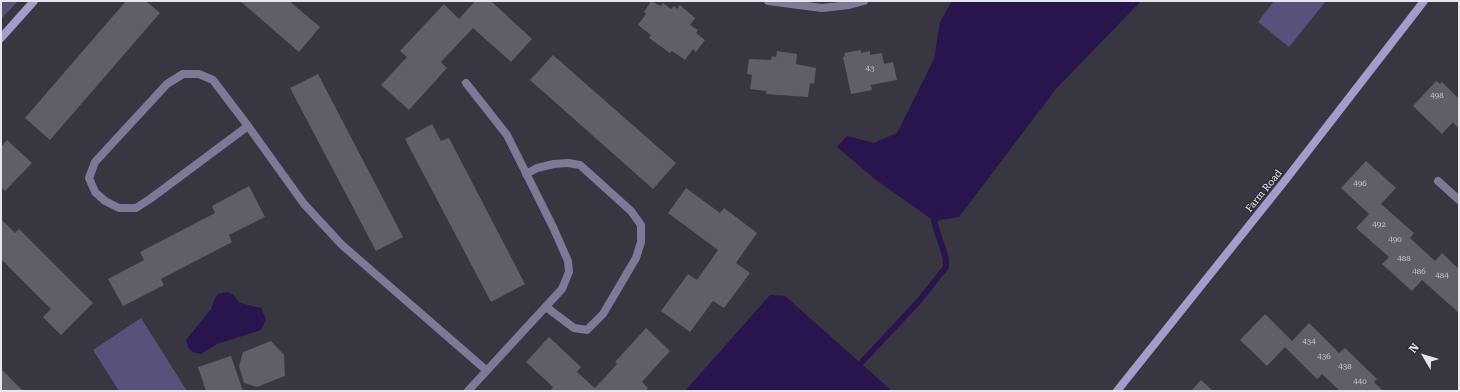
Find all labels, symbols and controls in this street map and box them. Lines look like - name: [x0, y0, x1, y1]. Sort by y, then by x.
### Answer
- house number: 43: [866, 64, 874, 74]
- house number: 498: [1430, 91, 1444, 101]
- street label: Farm Road: [1243, 167, 1285, 215]
- house number: 496: [1353, 179, 1367, 189]
- house number: 492: [1372, 220, 1386, 230]
- house number: 490: [1388, 235, 1402, 245]
- house number: 488: [1397, 254, 1411, 264]
- house number: 486: [1412, 267, 1426, 277]
- house number: 484: [1435, 271, 1449, 281]
- north arrow: [1404, 336, 1444, 376]
- house number: 434: [1302, 337, 1316, 347]
- text: N: [1406, 341, 1422, 356]
- house number: 436: [1317, 352, 1331, 362]
- house number: 438: [1338, 362, 1352, 372]
- house number: 440: [1353, 377, 1367, 387]

